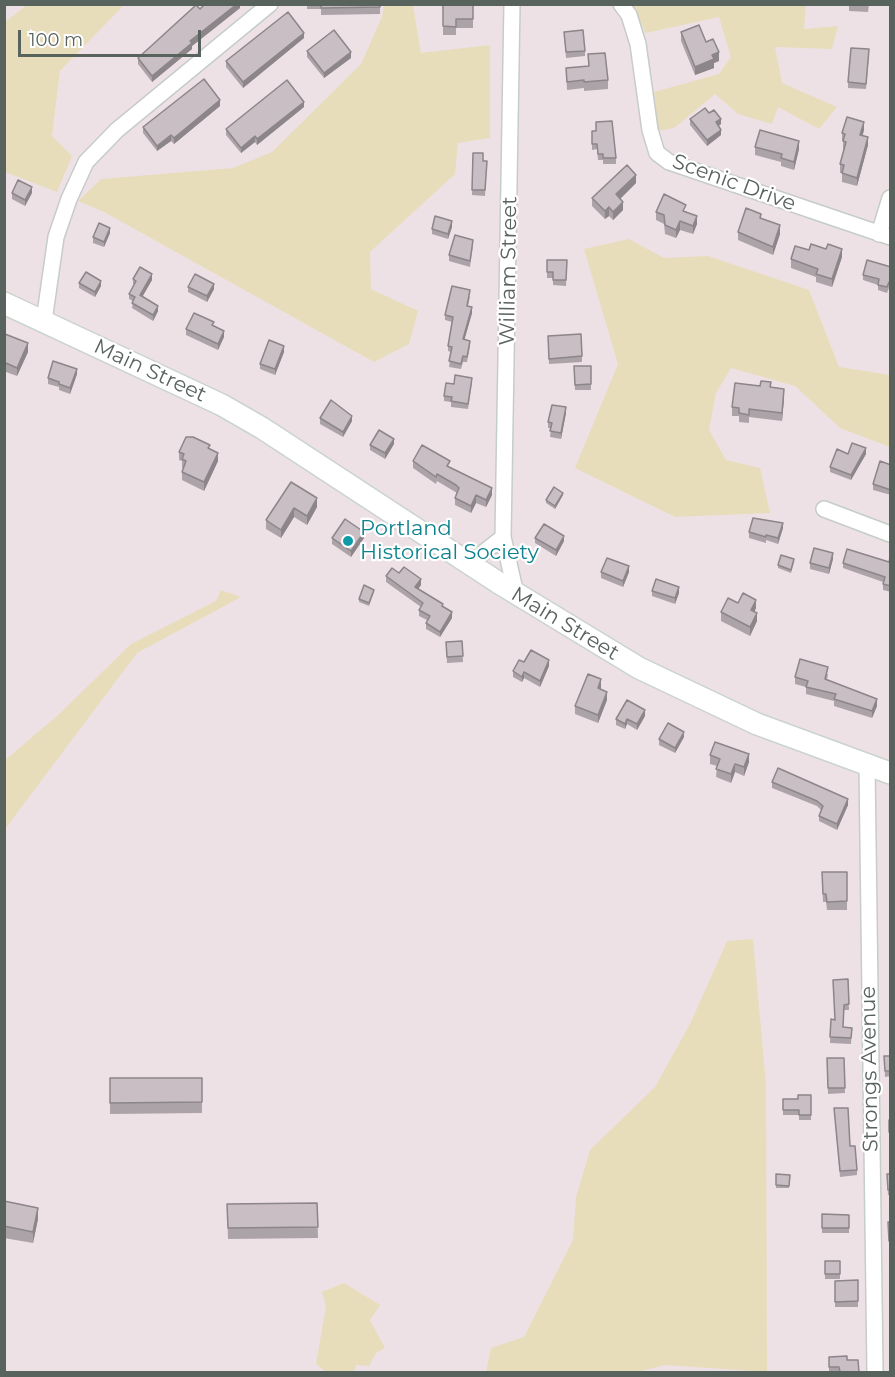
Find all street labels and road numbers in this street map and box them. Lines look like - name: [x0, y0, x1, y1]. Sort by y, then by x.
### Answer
- street label: Scenic Drive: [669, 149, 799, 217]
- street label: William Street: [495, 196, 523, 346]
- street label: Main Street: [90, 334, 210, 408]
- street label: Main Street: [507, 582, 623, 666]
- street label: Strongs Avenue: [856, 986, 884, 1152]

